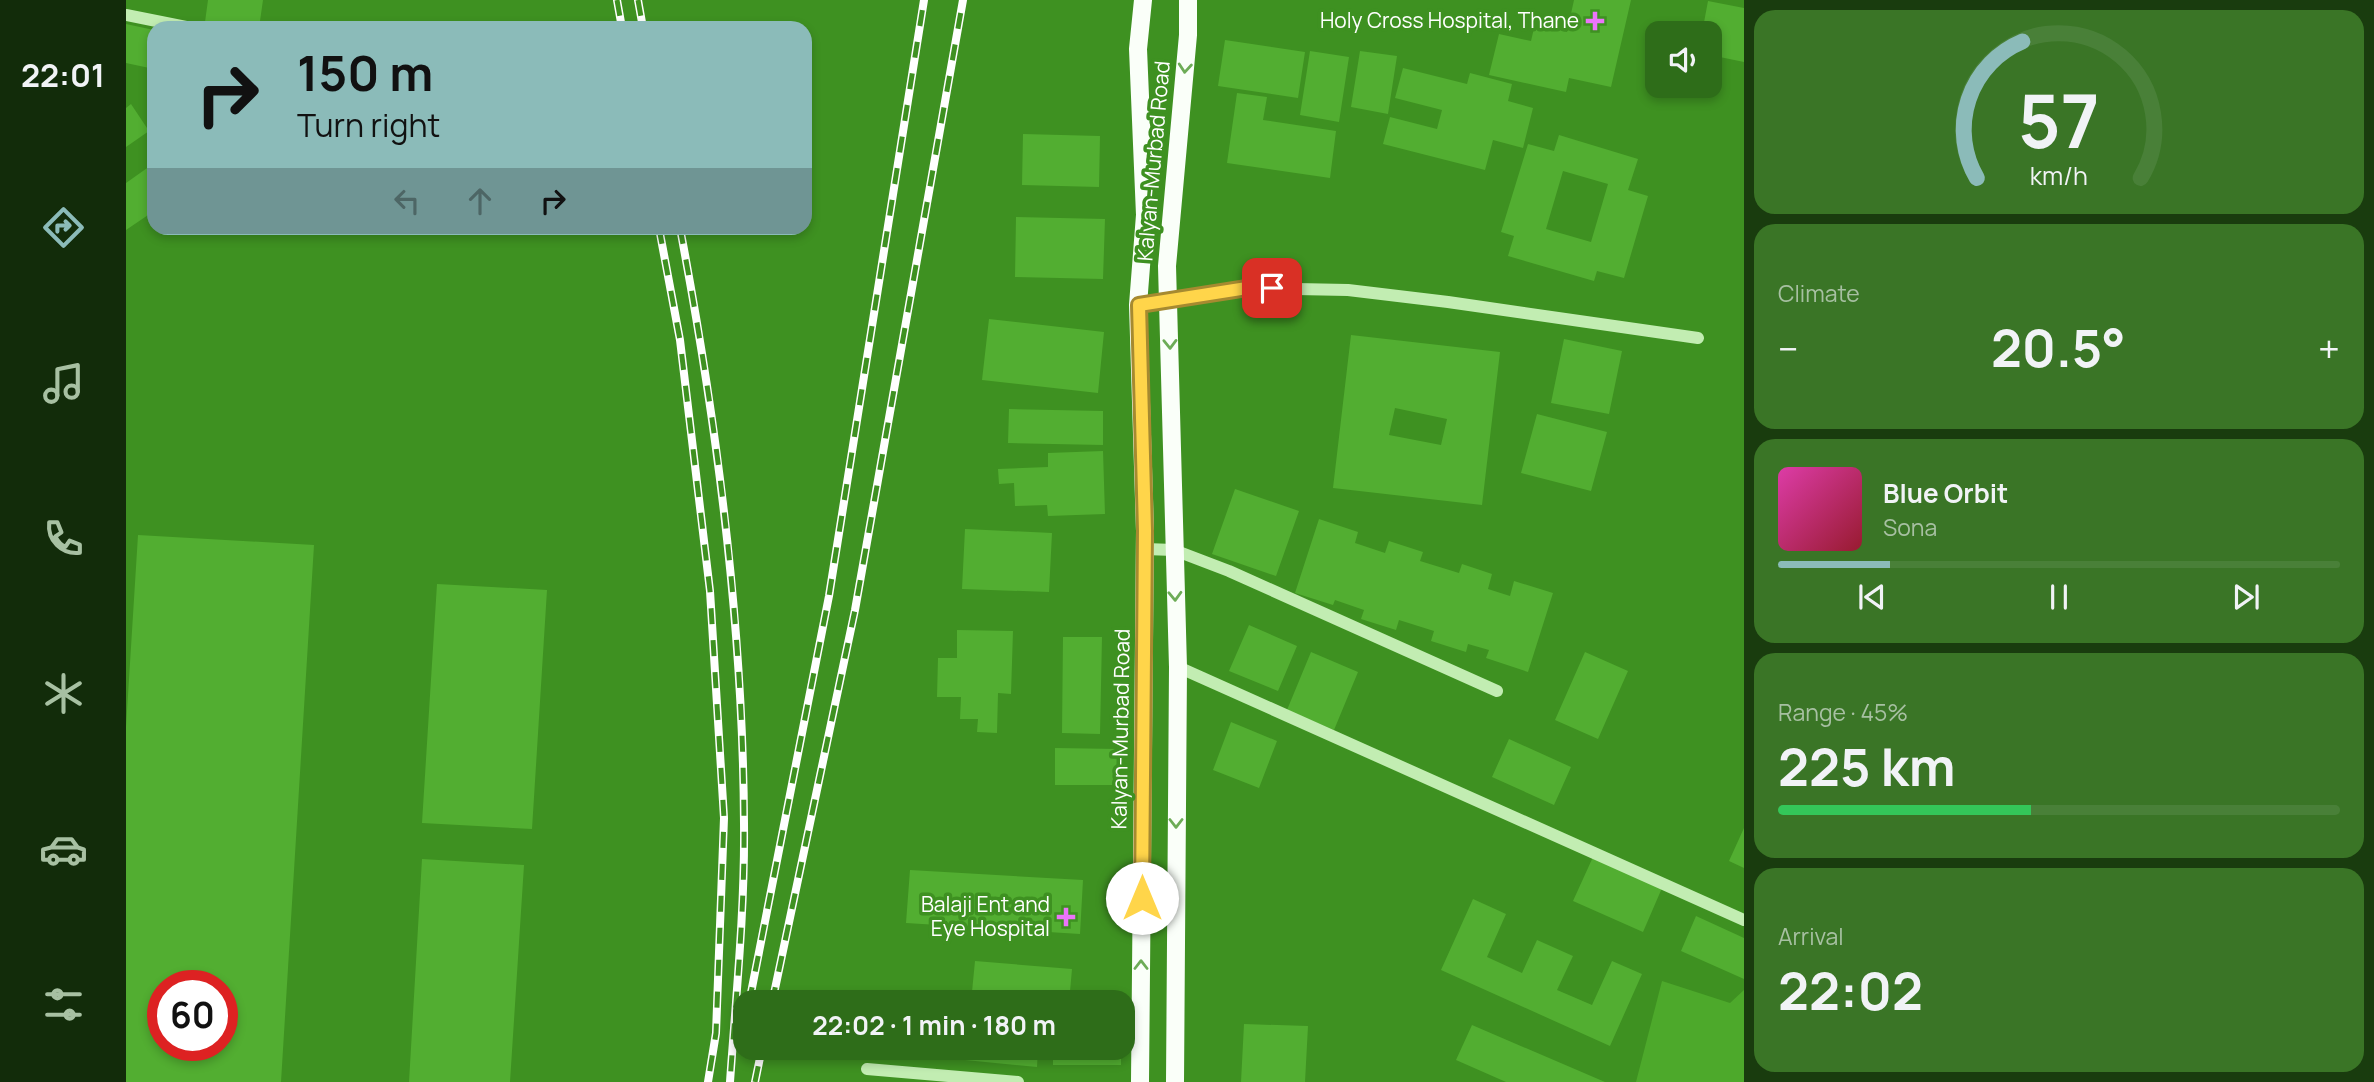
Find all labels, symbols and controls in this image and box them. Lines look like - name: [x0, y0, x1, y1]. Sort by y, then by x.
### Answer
- place label: Holy Cross Hospital, Thane: [1320, 6, 1579, 34]
- marker: Holy Cross Hospital, Thane: [1585, 11, 1605, 31]
- map controls: [1645, 21, 1722, 98]
- button: sound: [1645, 21, 1722, 98]
- text: 150 m: [297, 39, 433, 106]
- icon: right: [182, 49, 273, 140]
- text: 22:01: [21, 53, 105, 97]
- street label: Kalyan-Murbad Road: [1130, 60, 1176, 262]
- one-way arrow: [1178, 63, 1193, 74]
- text: 57: [2018, 71, 2100, 171]
- text: Turn right: [297, 103, 440, 147]
- text: km/h: [2030, 158, 2088, 193]
- icon: left: [388, 182, 426, 220]
- icon: ahead: [461, 182, 499, 220]
- icon: right: [534, 182, 572, 220]
- icon: directions: [39, 203, 88, 252]
- pin: [1242, 258, 1302, 318]
- icon: arrive: [1253, 269, 1291, 307]
- text: Climate: [1778, 277, 1860, 309]
- text: 20.5°: [1991, 312, 2126, 383]
- text: −: [1778, 322, 1799, 374]
- text: +: [2318, 322, 2340, 374]
- one-way arrow: [1162, 339, 1178, 350]
- icon: music: [39, 359, 88, 408]
- text: Blue Orbit: [1883, 475, 2008, 511]
- text: Sona: [1883, 511, 1937, 543]
- icon: phone: [39, 514, 88, 563]
- icon: previous: [1853, 578, 1891, 616]
- icon: pause: [2040, 578, 2078, 616]
- icon: next: [2227, 578, 2265, 616]
- one-way arrow: [1168, 590, 1183, 601]
- street label: Kalyan-Murbad Road: [1104, 628, 1136, 830]
- icon: climate: [39, 669, 88, 718]
- text: Range · 45%: [1778, 696, 1908, 728]
- text: 225 km: [1778, 731, 1956, 802]
- one-way arrow: [1168, 818, 1184, 829]
- icon: car: [39, 825, 88, 874]
- position arrow: [1105, 861, 1179, 935]
- place label: Balaji Ent and Eye Hospital: [921, 890, 1050, 942]
- marker: Balaji Ent and Eye Hospital: [1056, 907, 1076, 927]
- text: Arrival: [1778, 920, 1844, 952]
- text: 22:02: [1778, 955, 1923, 1026]
- one-way arrow: [1133, 959, 1149, 970]
- speed limit sign: 60: [147, 970, 238, 1061]
- icon: filters: [39, 980, 88, 1029]
- text: 22:02 · 1 min · 180 m: [812, 1007, 1056, 1043]

